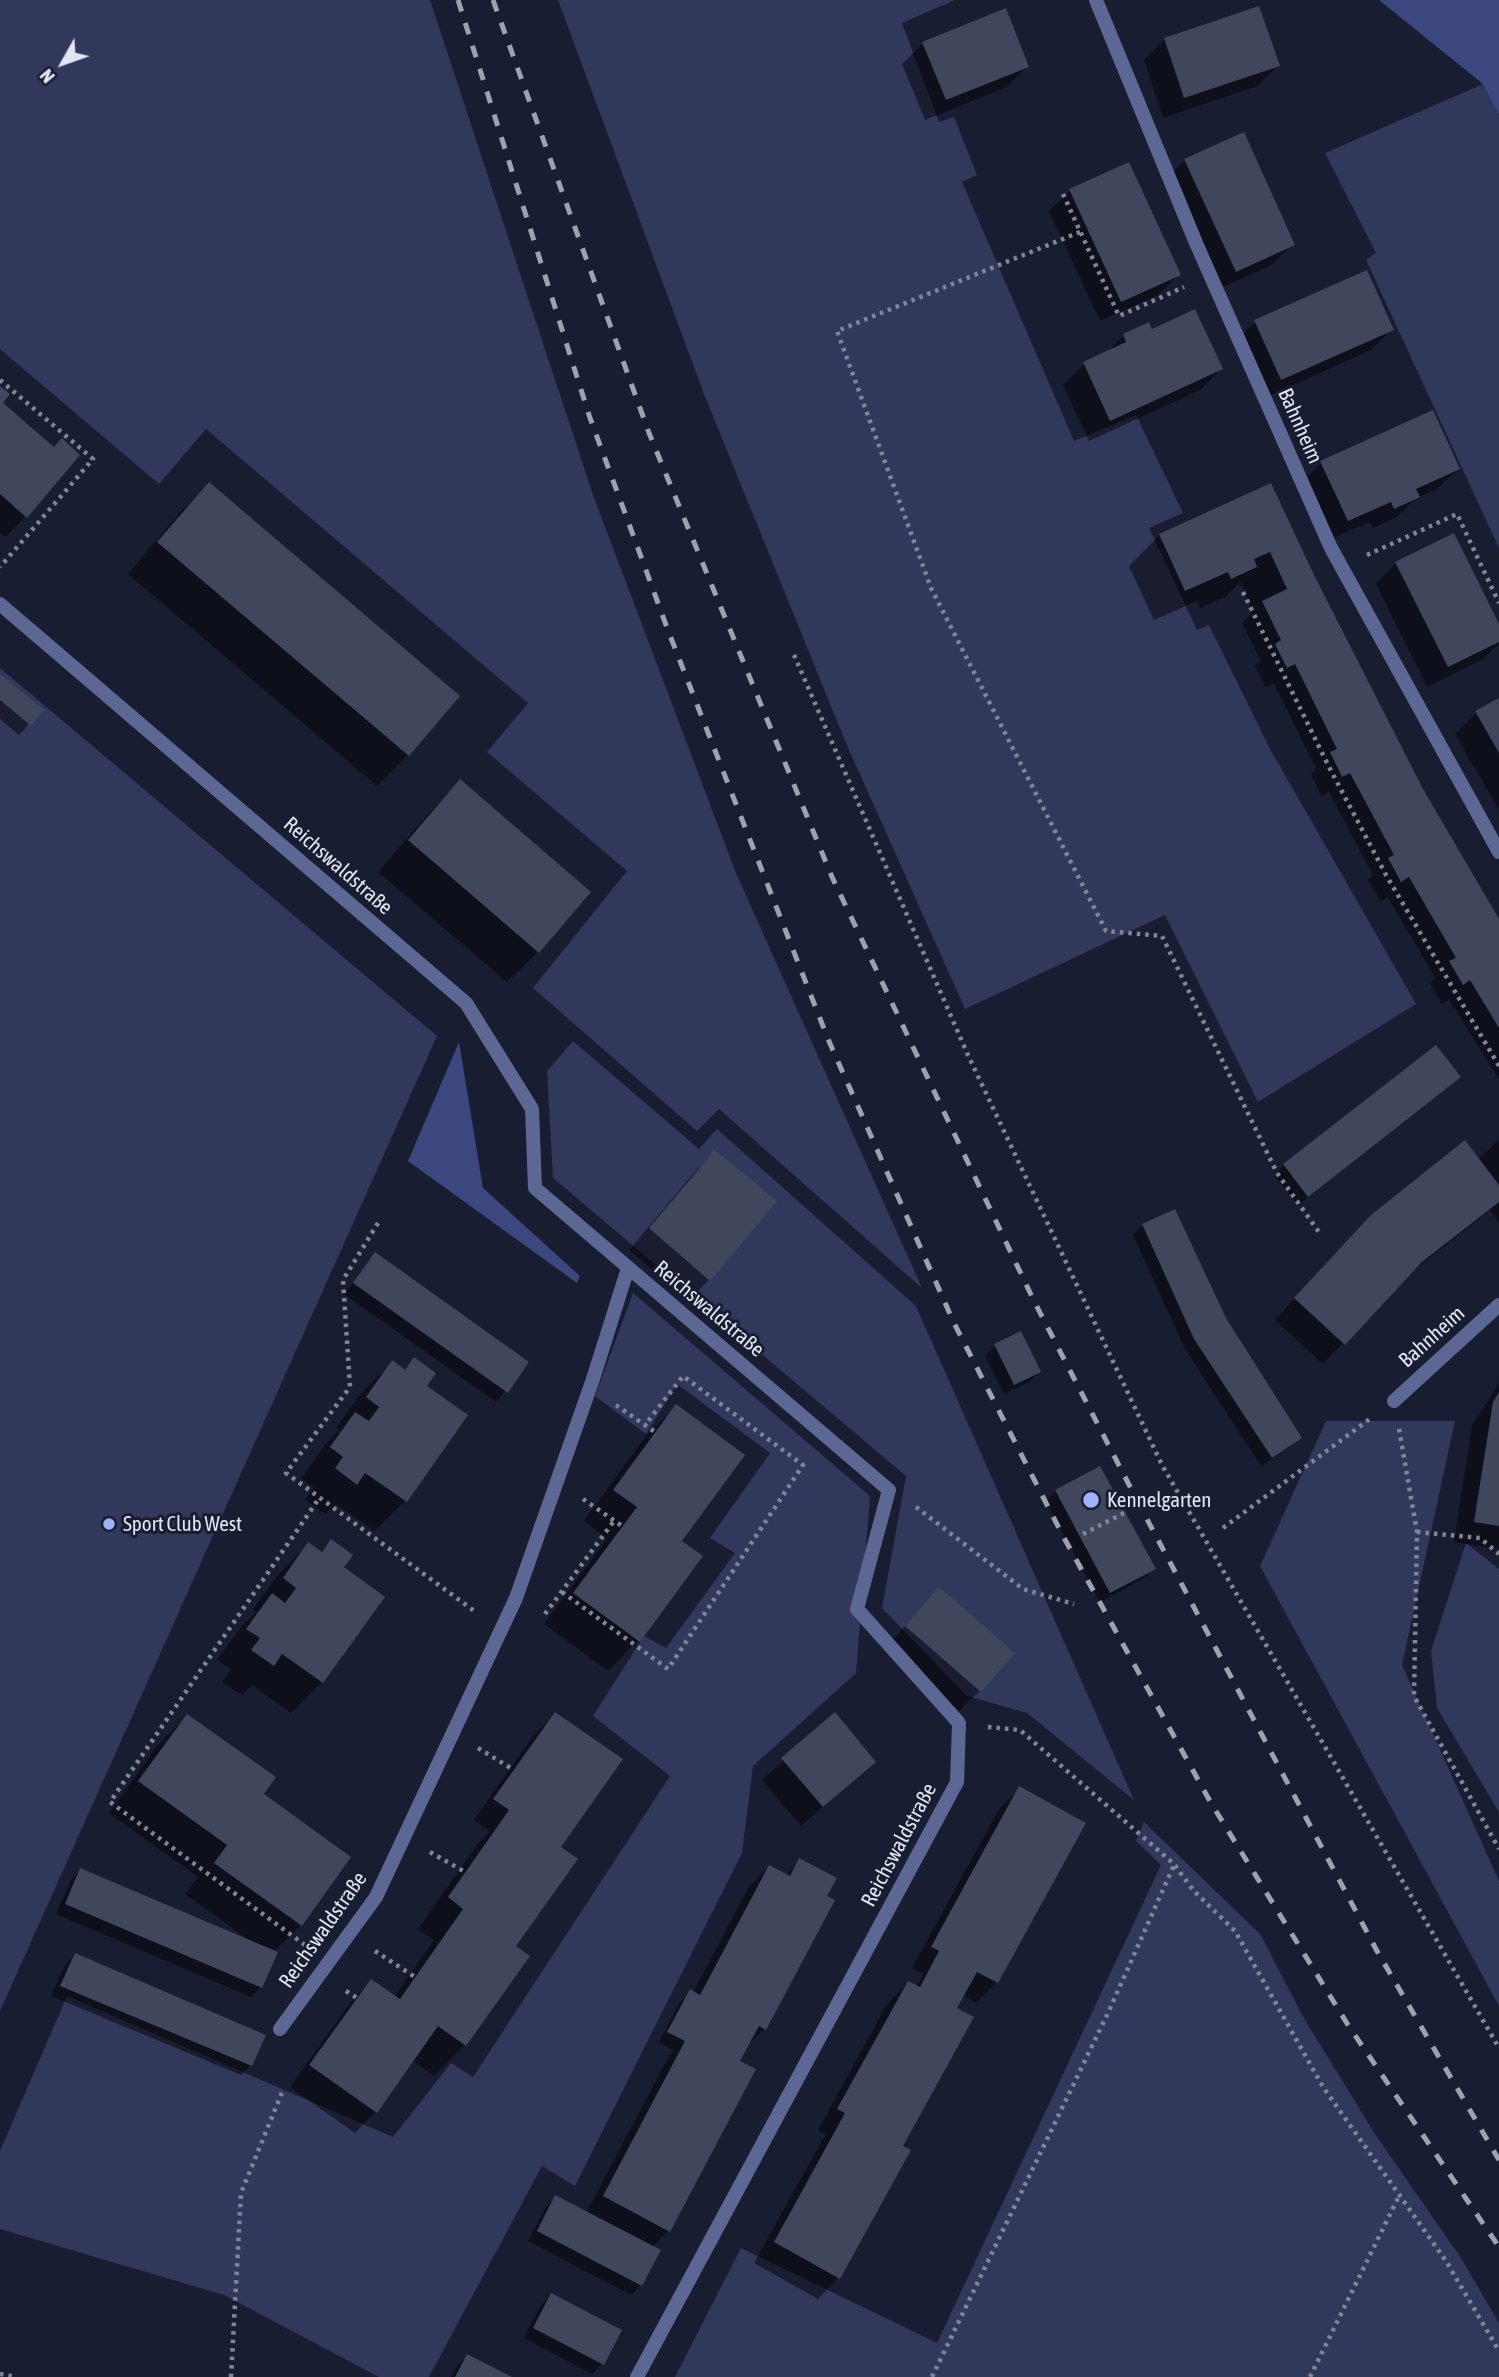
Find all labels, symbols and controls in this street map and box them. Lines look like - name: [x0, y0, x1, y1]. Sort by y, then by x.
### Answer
- north arrow: [28, 28, 98, 98]
- text: N: [35, 65, 59, 88]
- street label: Bahnheim: [1272, 384, 1328, 468]
- street label: Reichswaldstraße: [278, 812, 398, 920]
- street label: Reichswaldstraße: [649, 1256, 769, 1362]
- street label: Bahnheim: [1394, 1301, 1470, 1373]
- place label: Kennelgarten: [1107, 1487, 1211, 1513]
- marker: Kennelgarten: [1081, 1490, 1101, 1510]
- place label: Sport Club West: [123, 1511, 242, 1537]
- marker: Sport Club West: [101, 1516, 117, 1532]
- street label: Reichswaldstraße: [856, 1779, 942, 1911]
- street label: Reichswaldstraße: [274, 1867, 372, 1993]

